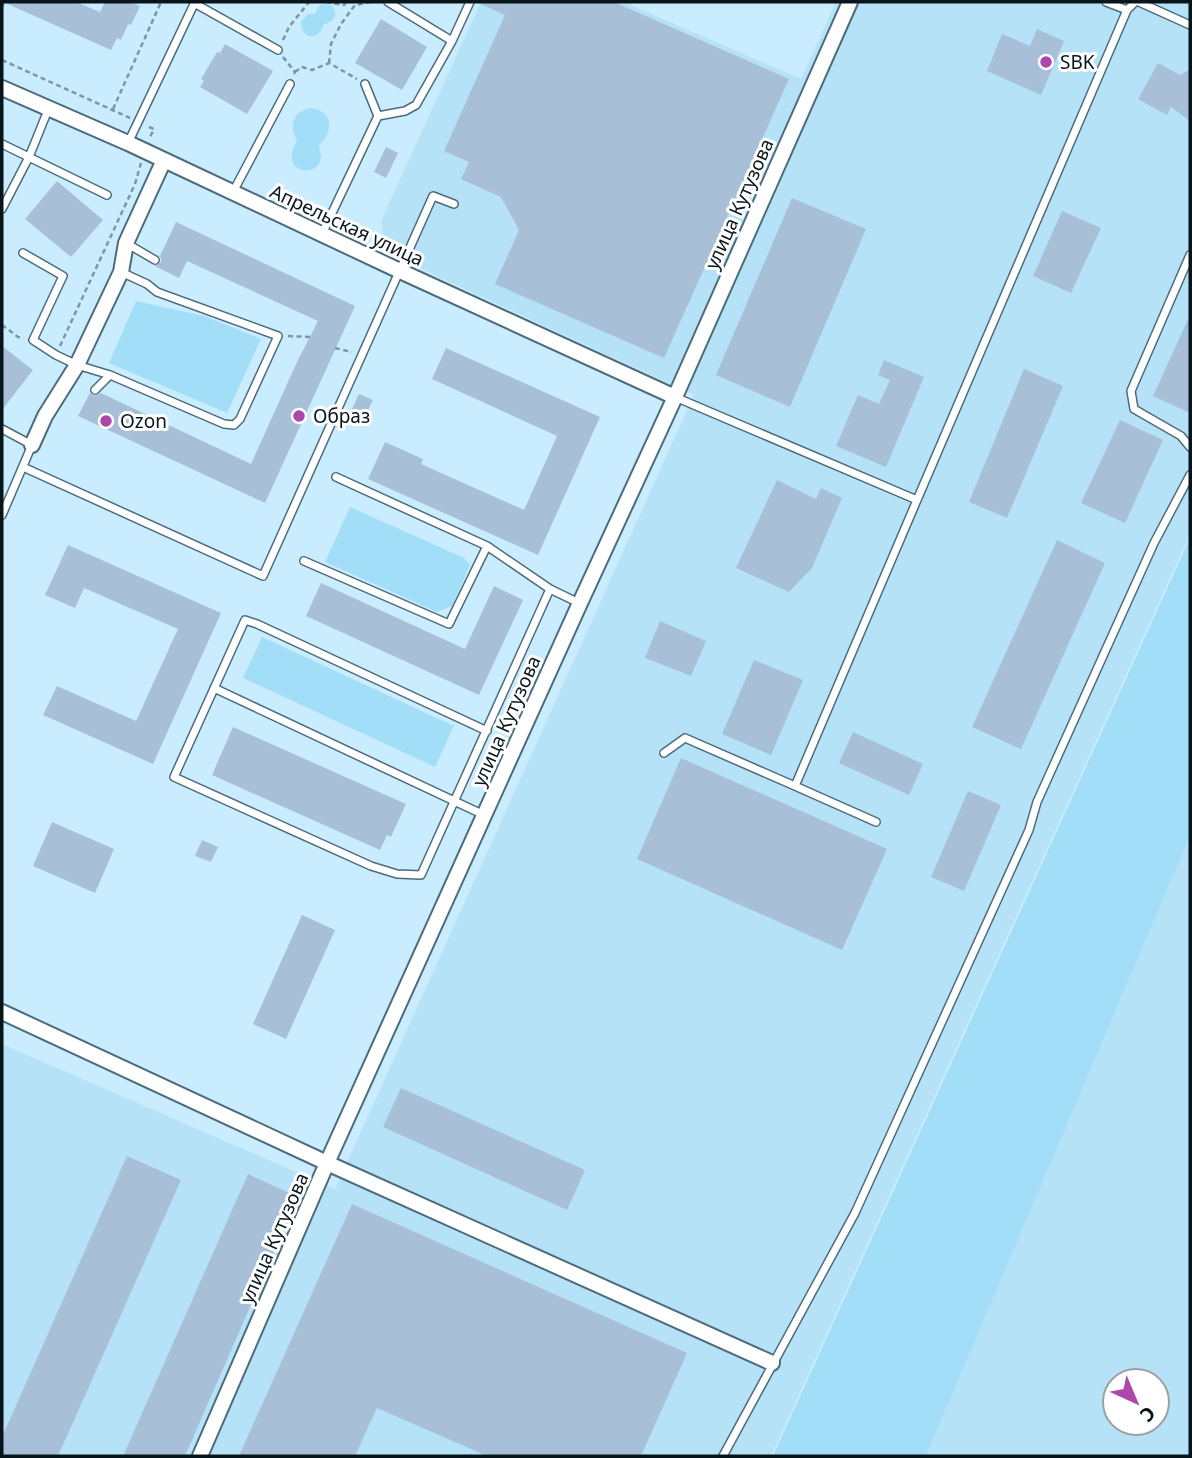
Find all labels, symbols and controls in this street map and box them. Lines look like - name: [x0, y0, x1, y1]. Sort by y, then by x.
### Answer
- place label: SBK: [1060, 49, 1095, 75]
- marker: SBK: [1038, 54, 1054, 70]
- street label: улица Кутузова: [699, 135, 779, 273]
- street label: Апрельская улица: [266, 178, 428, 272]
- place label: Образ: [313, 403, 370, 429]
- place label: Ozon: [120, 408, 167, 434]
- marker: Образ: [291, 408, 307, 424]
- marker: Ozon: [98, 413, 114, 429]
- street label: улица Кутузова: [466, 652, 546, 790]
- street label: улица Кутузова: [234, 1169, 314, 1307]
- north arrow: [1101, 1367, 1171, 1437]
- text: С: [1134, 1401, 1161, 1428]

